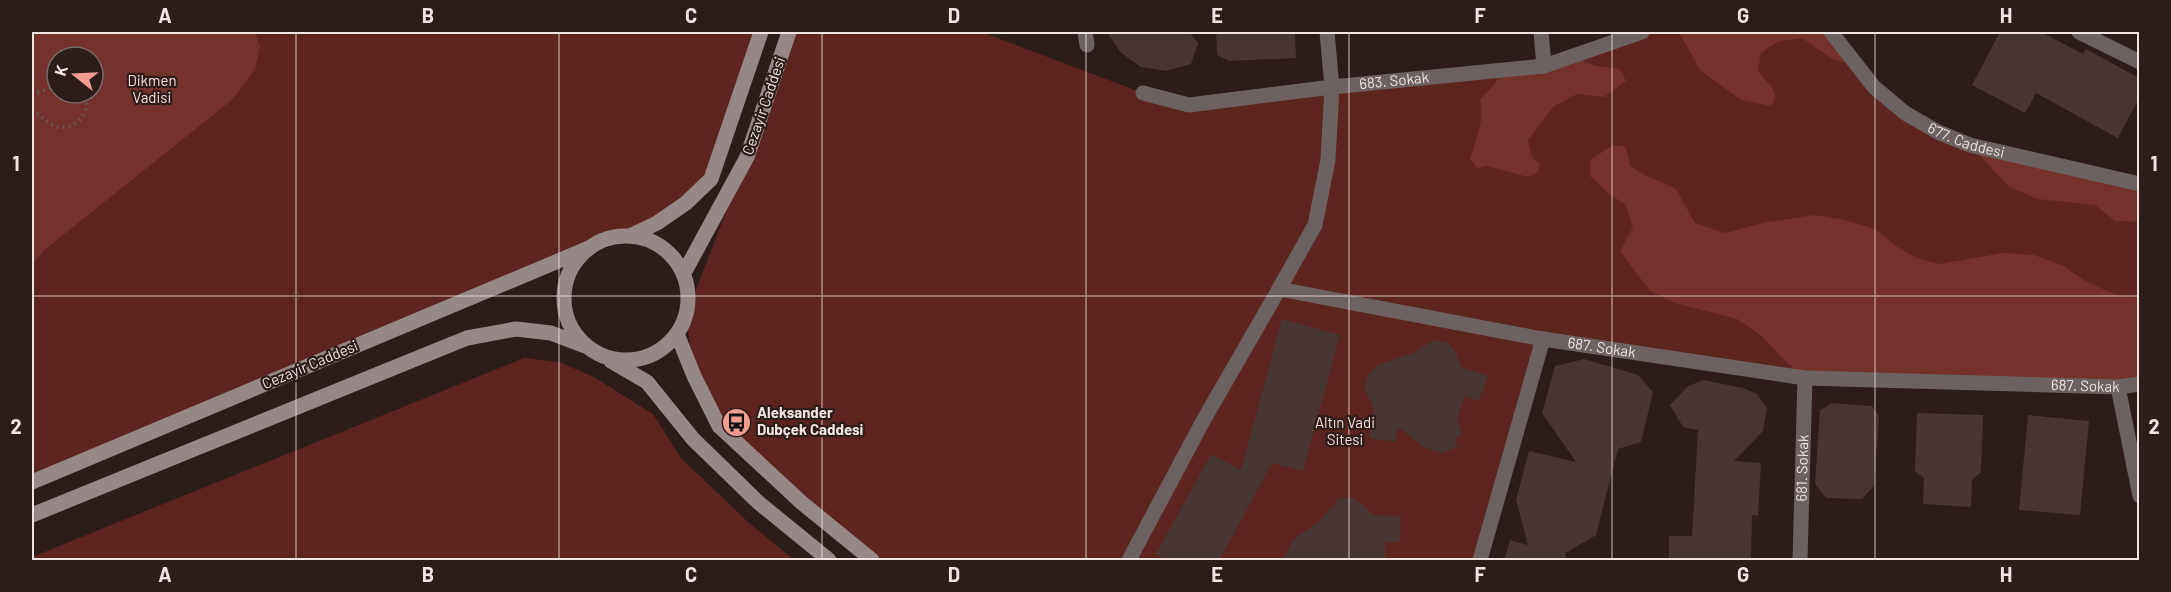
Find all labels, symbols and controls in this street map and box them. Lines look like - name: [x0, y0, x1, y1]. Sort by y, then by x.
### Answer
- text: A: [158, 3, 172, 27]
- text: B: [422, 3, 434, 27]
- text: C: [685, 3, 697, 27]
- text: D: [948, 3, 960, 27]
- text: E: [1211, 3, 1223, 27]
- text: F: [1474, 3, 1486, 27]
- text: G: [1737, 3, 1749, 27]
- text: H: [2000, 3, 2012, 27]
- north arrow: [45, 45, 105, 105]
- street label: Cezayir Caddesi: [738, 54, 788, 157]
- text: K: [50, 63, 71, 78]
- street label: 683. Sokak: [1358, 67, 1430, 92]
- park label: Dikmen Vadisi: [128, 71, 177, 106]
- street label: 677. Caddesi: [1925, 118, 2007, 161]
- text: 1: [12, 151, 20, 175]
- text: 1: [2150, 151, 2158, 175]
- street label: 687. Sokak: [1566, 333, 1638, 361]
- street label: Cezayir Caddesi: [259, 336, 360, 392]
- street label: 687. Sokak: [2051, 375, 2120, 395]
- place label: Aleksander Dubçek Caddesi: [757, 403, 864, 438]
- bus stop icon: Aleksander Dubçek Caddesi: [720, 406, 752, 438]
- park label: Altın Vadi Sitesi: [1315, 413, 1375, 448]
- text: 2: [10, 414, 22, 438]
- text: 2: [2148, 414, 2160, 438]
- street label: 681. Sokak: [1792, 434, 1811, 502]
- text: A: [158, 562, 172, 586]
- text: B: [422, 562, 434, 586]
- text: C: [685, 562, 697, 586]
- text: D: [948, 562, 960, 586]
- text: E: [1211, 562, 1223, 586]
- text: F: [1474, 562, 1486, 586]
- text: G: [1737, 562, 1749, 586]
- text: H: [2000, 562, 2012, 586]

